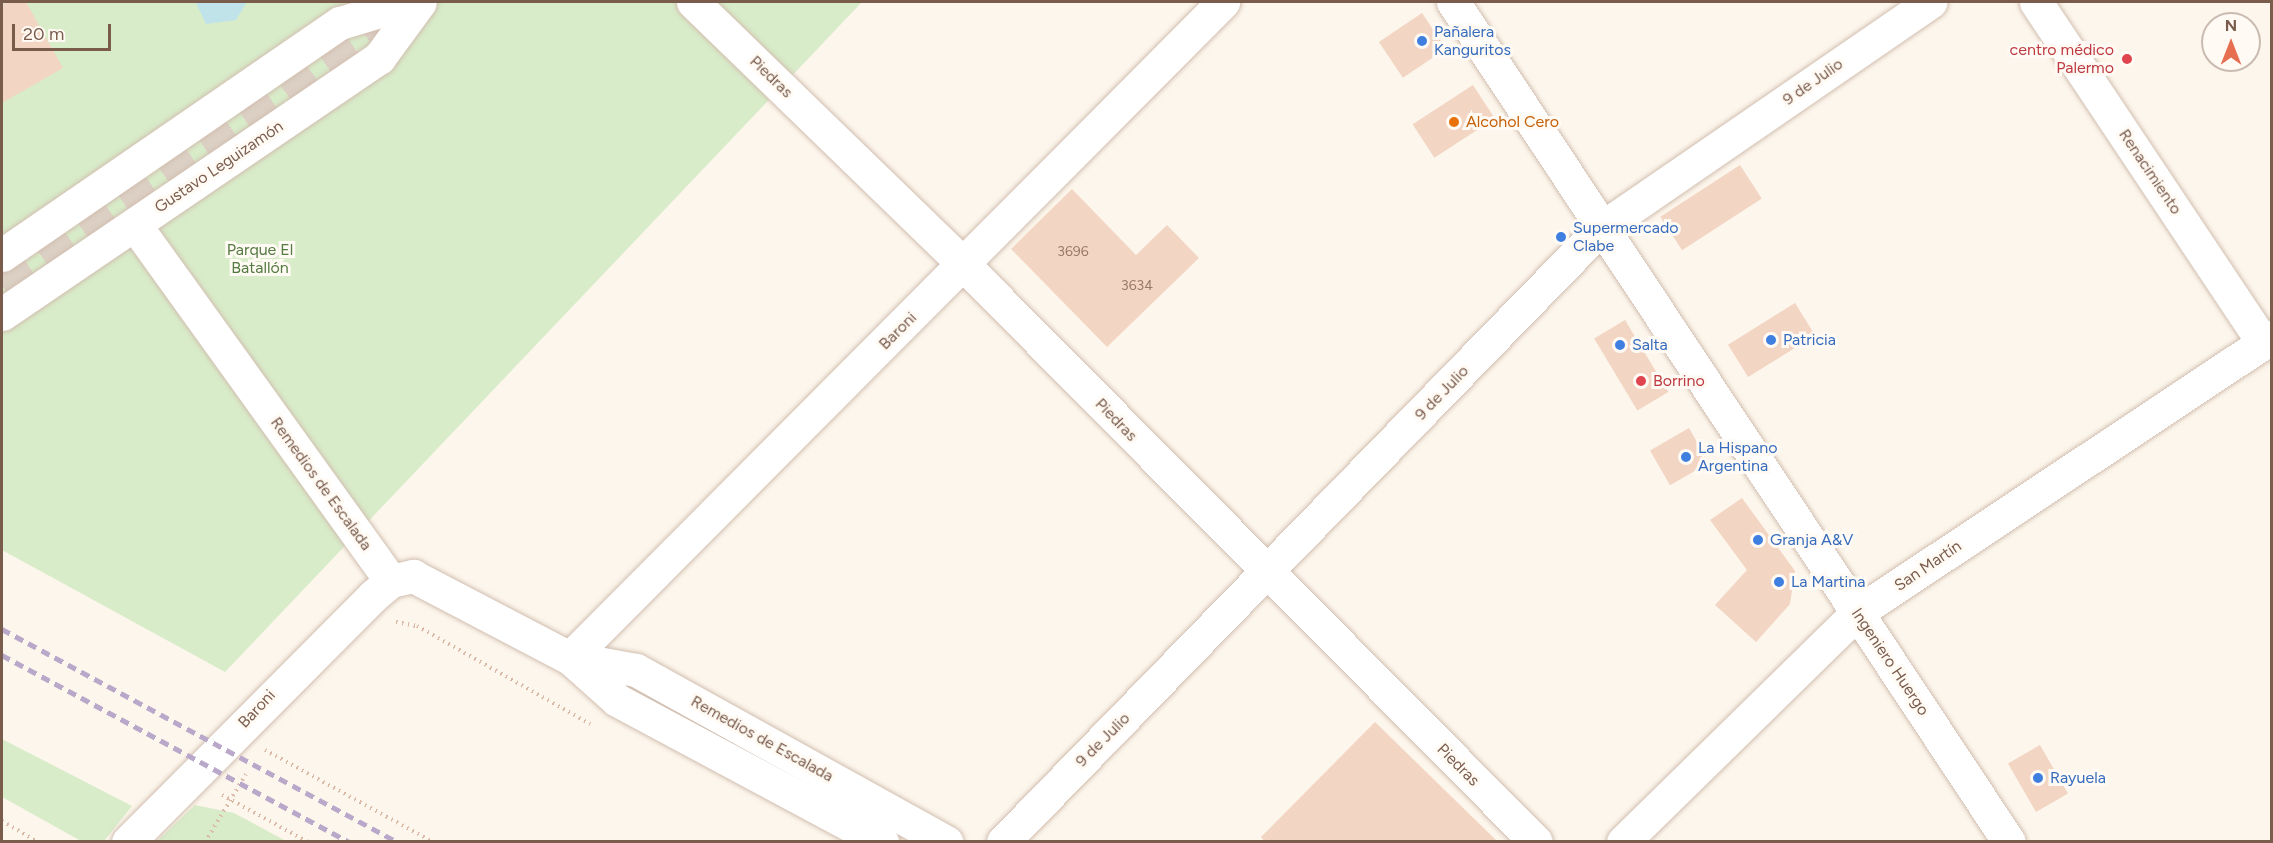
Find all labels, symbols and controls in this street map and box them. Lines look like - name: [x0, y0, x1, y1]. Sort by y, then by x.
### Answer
- scale bar: [15, 12, 114, 50]
- north arrow: [2201, 12, 2261, 72]
- text: N: [2225, 16, 2237, 35]
- place label: Pañalera Kanguritos: [1434, 22, 1511, 60]
- text: 20 m: [23, 23, 64, 45]
- marker: Pañalera Kanguritos: [1415, 34, 1429, 48]
- place label: centro médico Palermo: [2010, 40, 2114, 78]
- marker: centro médico Palermo: [2118, 50, 2136, 68]
- street label: Piedras: [746, 52, 796, 102]
- street label: 9 de Julio: [1779, 54, 1847, 110]
- place label: Alcohol Cero: [1466, 112, 1559, 132]
- marker: Alcohol Cero: [1447, 115, 1461, 129]
- street label: Gustavo Leguizamón: [151, 117, 287, 217]
- street label: Renacimiento: [2115, 126, 2185, 218]
- place label: Supermercado Clabe: [1573, 218, 1679, 256]
- marker: Supermercado Clabe: [1554, 230, 1568, 244]
- park label: Parque El Batallón: [227, 240, 293, 278]
- house number: 3696: [1057, 244, 1089, 260]
- house number: 3634: [1121, 278, 1153, 294]
- street label: Baroni: [875, 308, 921, 354]
- place label: Patricia: [1783, 330, 1836, 350]
- marker: Patricia: [1764, 333, 1778, 347]
- place label: Salta: [1632, 335, 1668, 355]
- marker: Salta: [1613, 338, 1627, 352]
- street label: 9 de Julio: [1411, 362, 1473, 424]
- place label: Borrino: [1653, 371, 1705, 391]
- marker: Borrino: [1634, 374, 1648, 388]
- street label: Piedras: [1091, 395, 1141, 445]
- street label: Remedios de Escalada: [266, 414, 376, 554]
- place label: La Hispano Argentina: [1698, 438, 1777, 476]
- marker: La Hispano Argentina: [1679, 450, 1693, 464]
- place label: Granja A&V: [1770, 530, 1853, 550]
- marker: Granja A&V: [1751, 533, 1765, 547]
- street label: San Martín: [1891, 537, 1965, 595]
- place label: La Martina: [1791, 572, 1865, 592]
- marker: La Martina: [1772, 575, 1786, 589]
- street label: Ingeniero Huergo: [1847, 605, 1933, 719]
- street label: Baroni: [235, 686, 279, 732]
- street label: Remedios de Escalada: [687, 692, 837, 786]
- street label: 9 de Julio: [1072, 709, 1134, 771]
- street label: Piedras: [1433, 740, 1483, 790]
- place label: Rayuela: [2050, 768, 2106, 788]
- marker: Rayuela: [2031, 771, 2045, 785]

